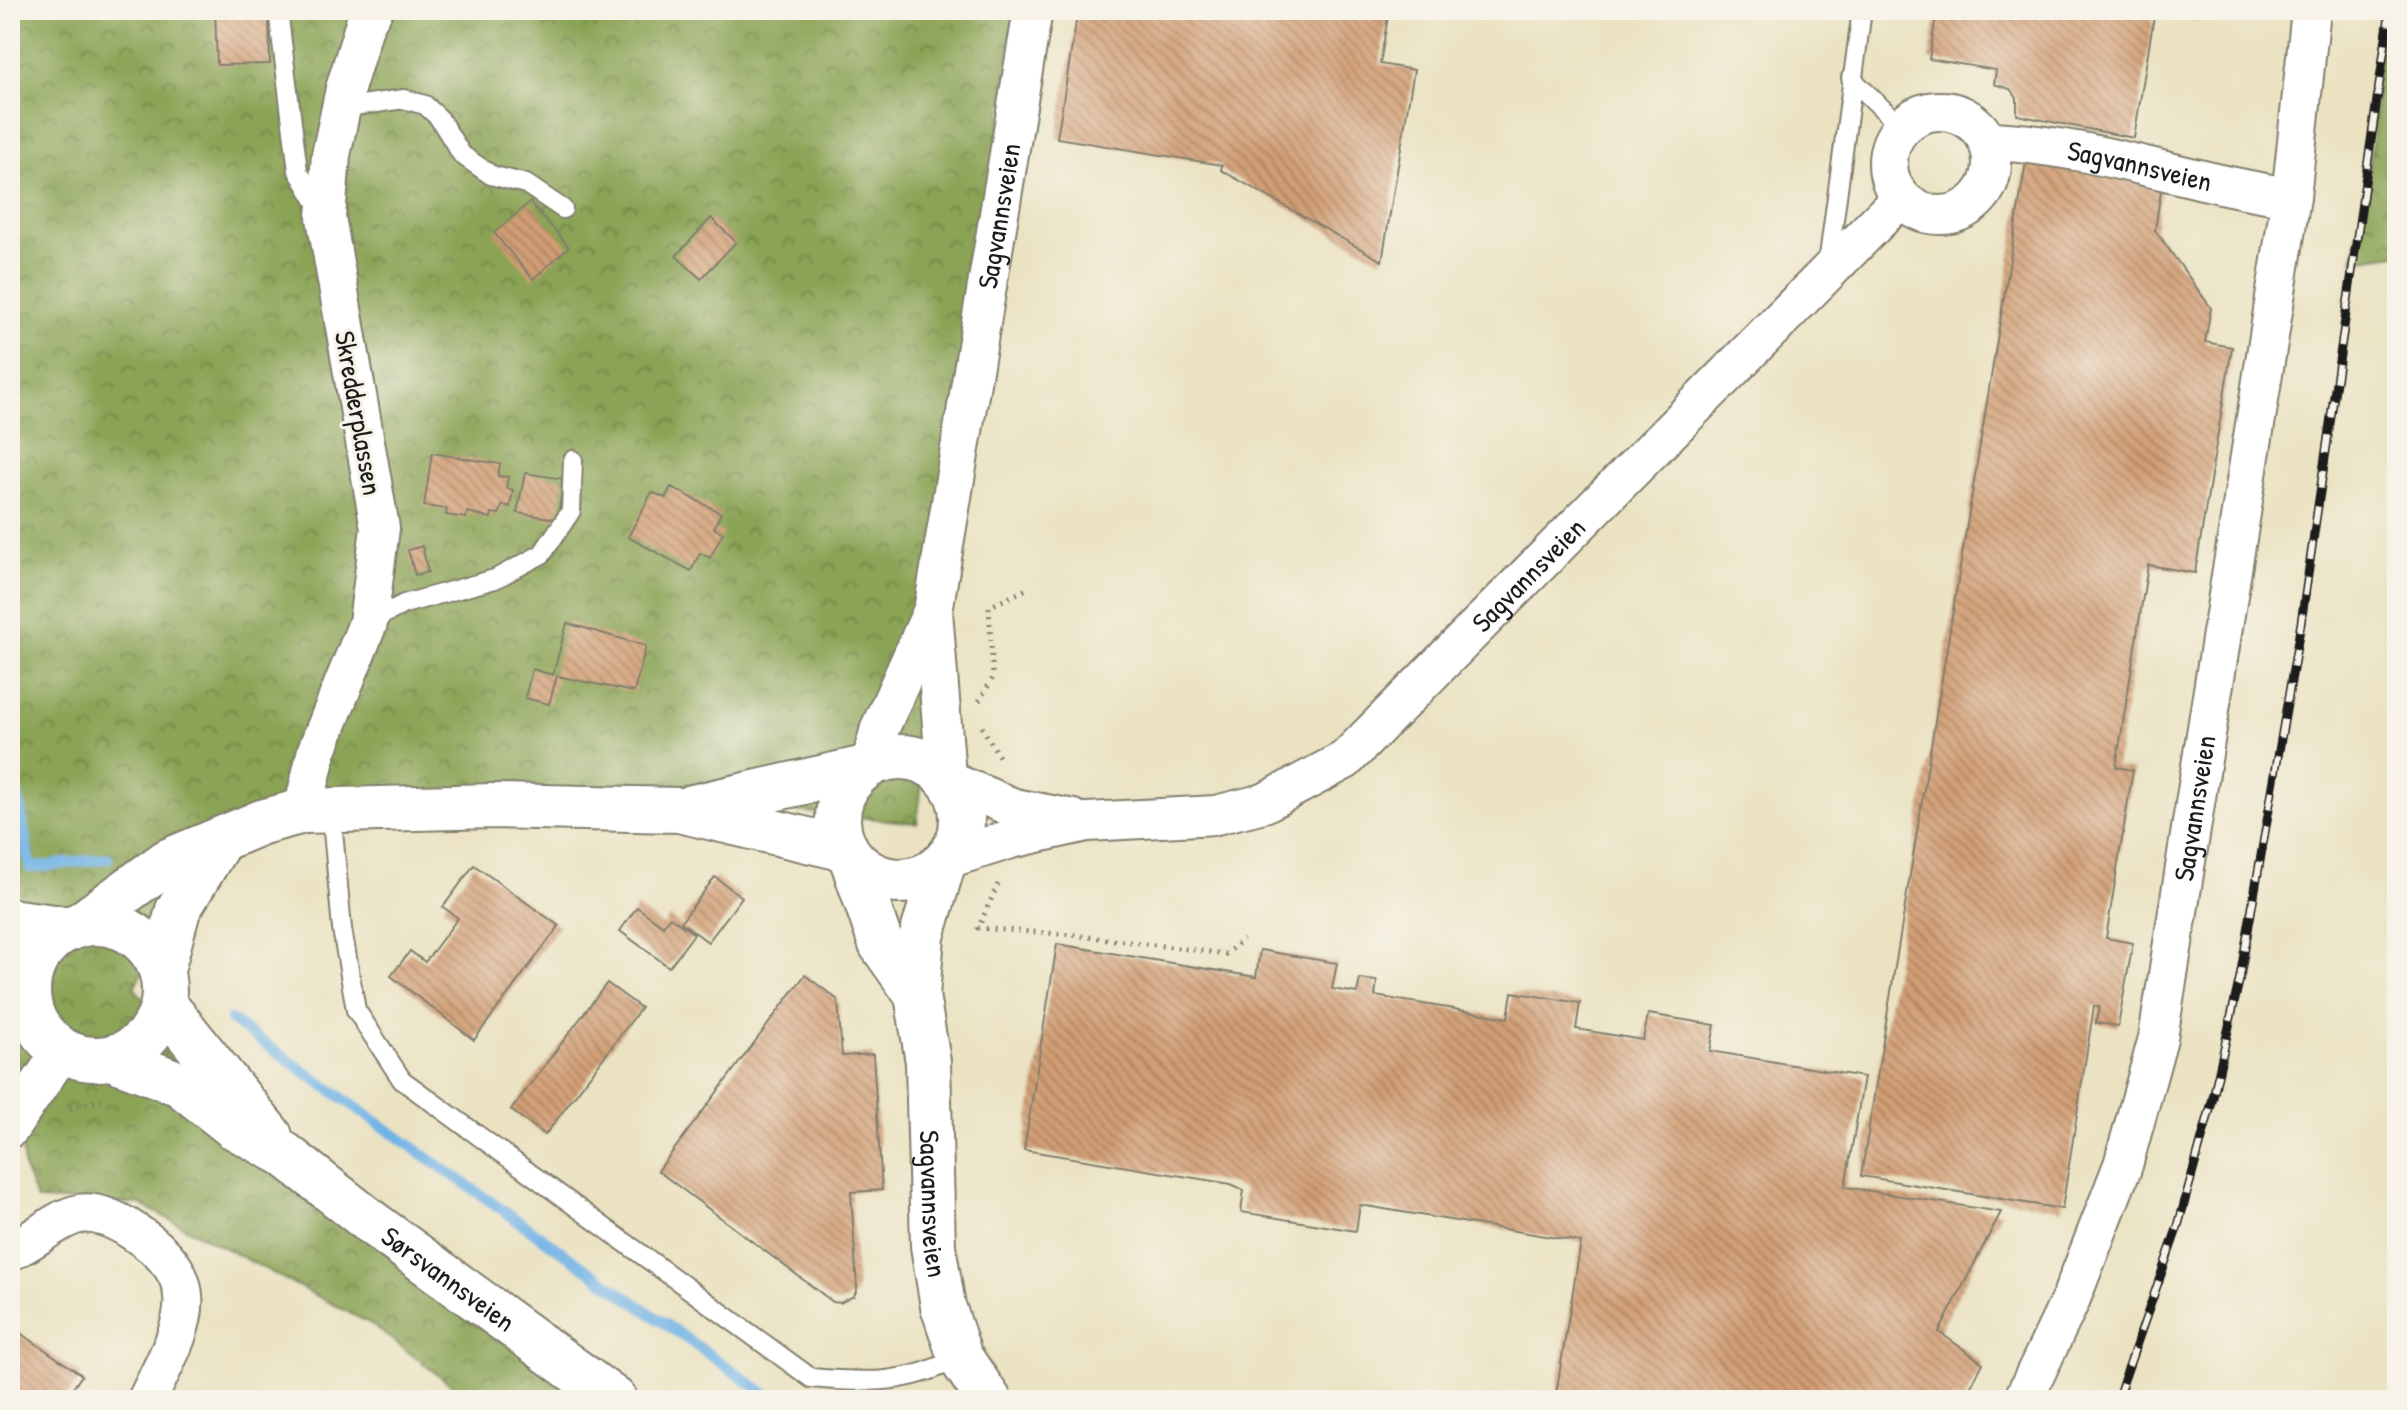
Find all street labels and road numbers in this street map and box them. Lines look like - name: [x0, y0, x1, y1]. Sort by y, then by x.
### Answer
- street label: Sagvannsveien: [2065, 131, 2216, 200]
- street label: Sagvannsveien: [968, 140, 1030, 292]
- street label: Skredderplassen: [326, 328, 392, 498]
- street label: Sagvannsveien: [1463, 509, 1594, 640]
- street label: Sagvannsveien: [2164, 733, 2225, 884]
- street label: Sagvannsveien: [911, 1130, 957, 1280]
- street label: Sørsvannsveien: [374, 1217, 523, 1340]

